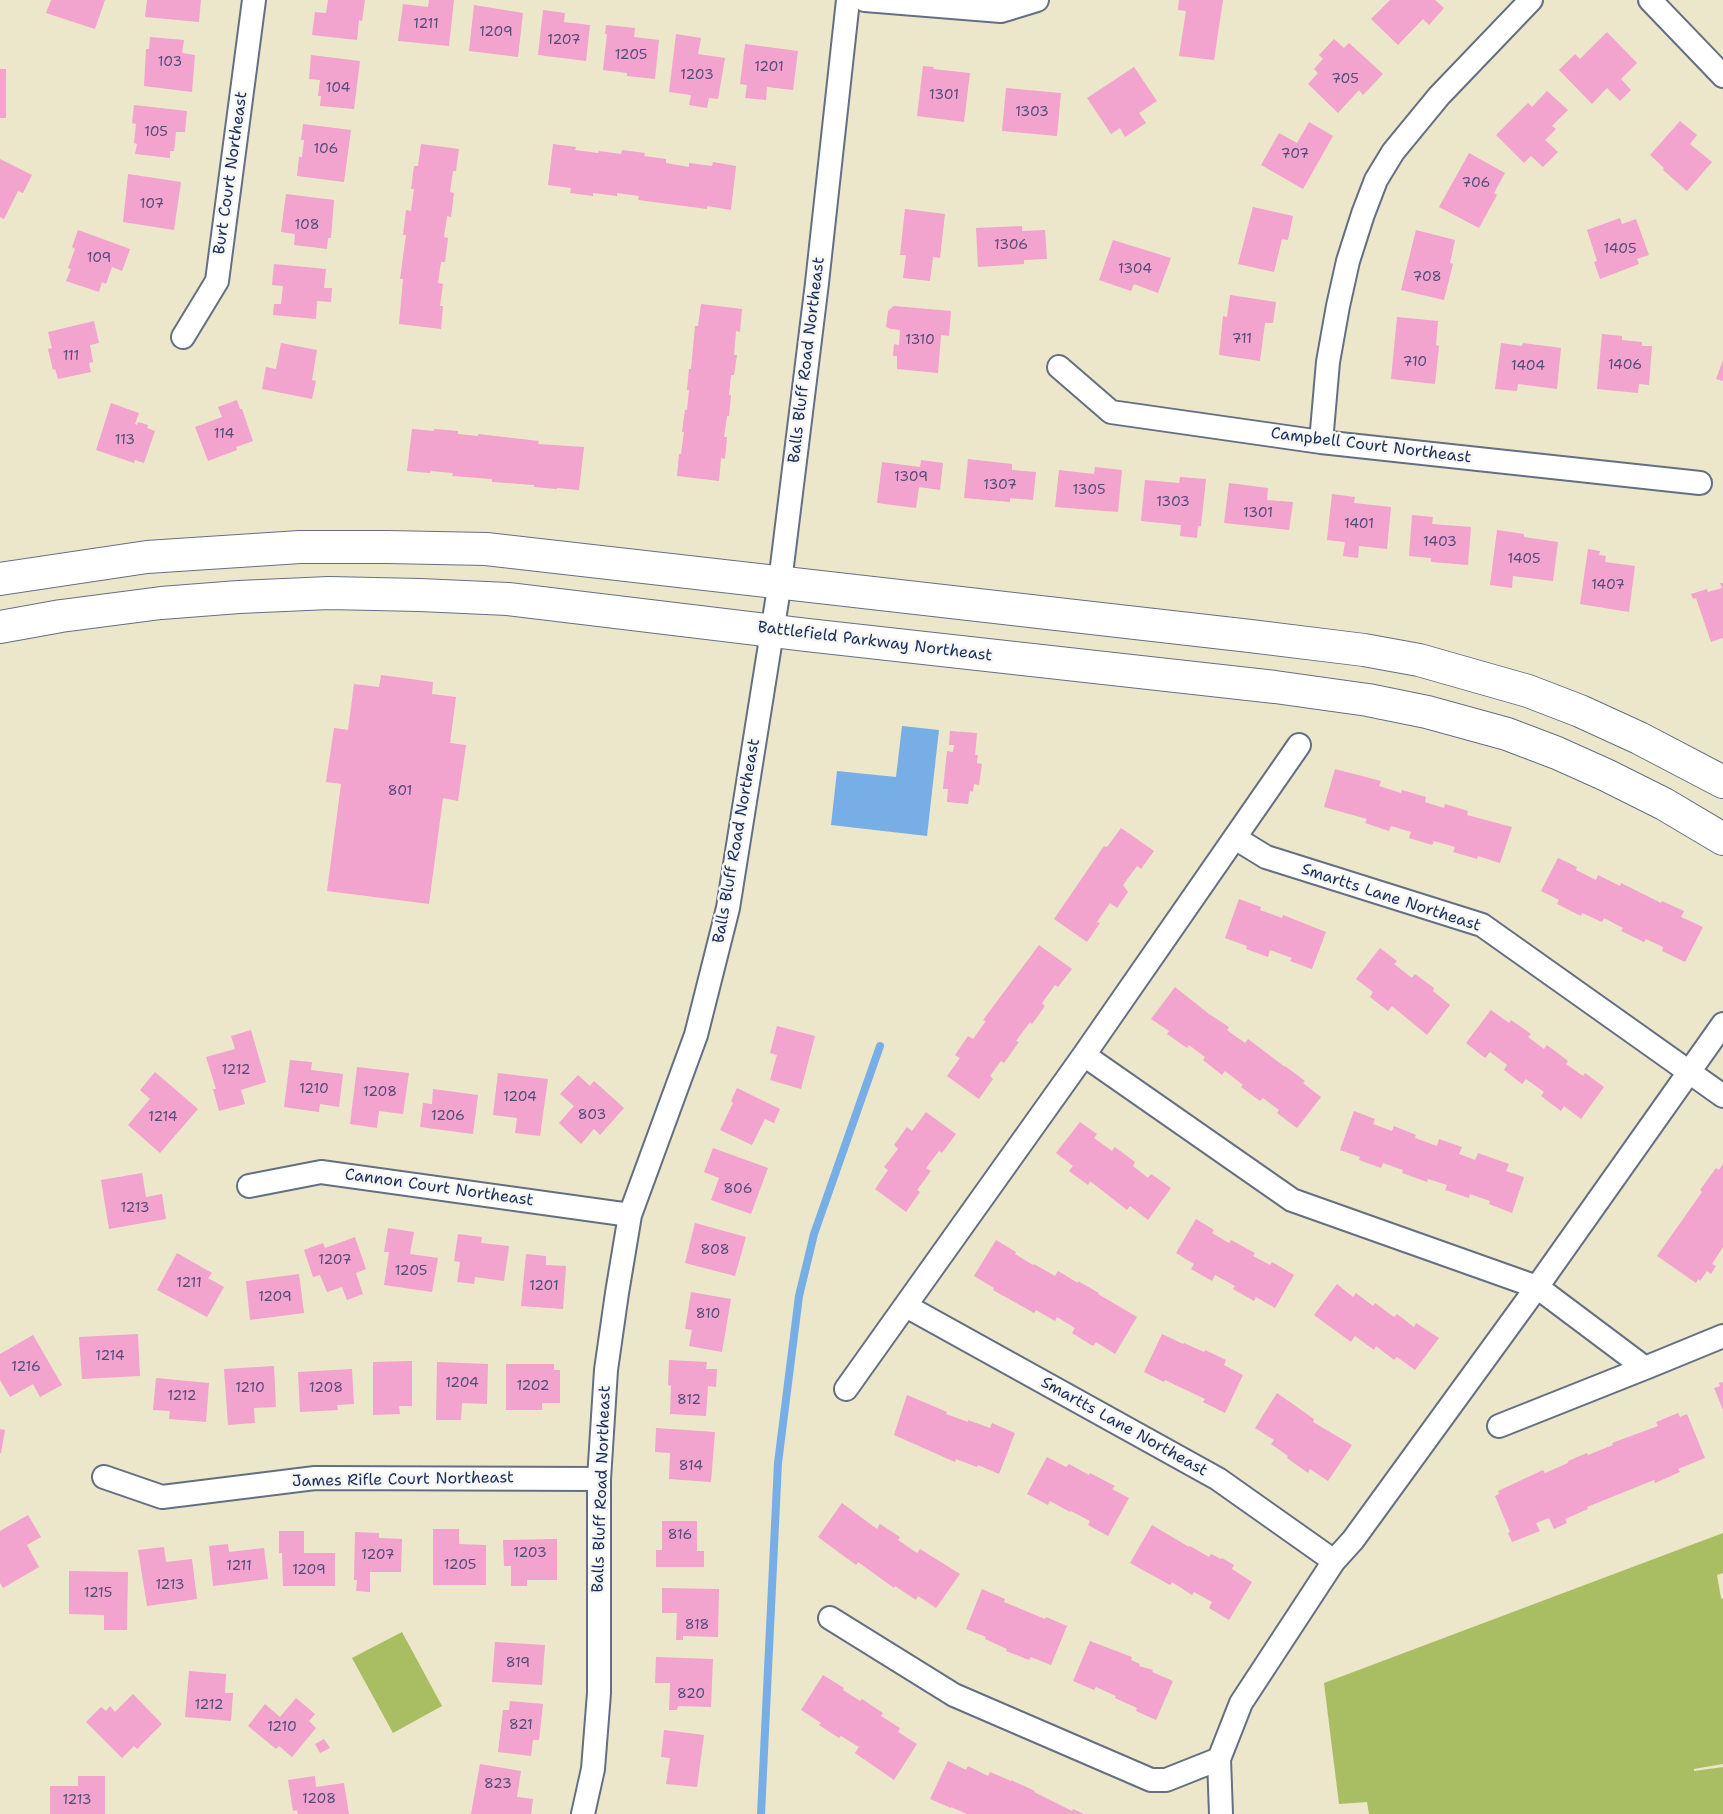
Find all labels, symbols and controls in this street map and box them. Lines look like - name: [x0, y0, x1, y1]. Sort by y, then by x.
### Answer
- house number: 1211: [413, 16, 439, 32]
- house number: 1209: [479, 24, 513, 40]
- house number: 1207: [547, 32, 581, 48]
- house number: 1205: [615, 47, 647, 63]
- house number: 103: [158, 54, 182, 70]
- house number: 1201: [754, 59, 784, 75]
- house number: 1203: [680, 67, 714, 83]
- house number: 705: [1331, 71, 1359, 87]
- house number: 104: [326, 80, 350, 96]
- house number: 1301: [929, 87, 959, 103]
- street label: Burt Court Northeast: [210, 90, 252, 256]
- house number: 1303: [1015, 104, 1049, 120]
- house number: 105: [144, 124, 168, 140]
- house number: 106: [314, 141, 338, 157]
- house number: 707: [1281, 146, 1309, 162]
- house number: 706: [1462, 175, 1490, 191]
- house number: 107: [140, 196, 164, 212]
- house number: 108: [295, 217, 319, 233]
- house number: 1306: [994, 237, 1028, 253]
- house number: 1405: [1603, 241, 1637, 257]
- house number: 109: [87, 250, 111, 266]
- street label: Balls Bluff Road Northeast: [785, 256, 829, 464]
- house number: 1304: [1118, 261, 1152, 277]
- house number: 708: [1413, 269, 1441, 285]
- house number: 711: [1232, 331, 1252, 347]
- house number: 1310: [905, 332, 935, 348]
- house number: 111: [63, 348, 79, 364]
- house number: 710: [1403, 354, 1427, 370]
- house number: 1406: [1608, 357, 1642, 373]
- house number: 1404: [1511, 358, 1545, 374]
- street label: Campbell Court Northeast: [1270, 424, 1472, 468]
- house number: 114: [214, 426, 234, 442]
- house number: 113: [115, 432, 135, 448]
- house number: 1309: [894, 469, 928, 485]
- house number: 1307: [983, 477, 1017, 493]
- house number: 1305: [1073, 482, 1105, 498]
- house number: 1303: [1156, 494, 1190, 510]
- house number: 1301: [1243, 505, 1273, 521]
- house number: 1401: [1344, 516, 1374, 532]
- house number: 1403: [1423, 534, 1457, 550]
- house number: 1405: [1507, 551, 1541, 567]
- house number: 1407: [1591, 577, 1625, 593]
- street label: Battlefield Parkway Northeast: [757, 618, 993, 666]
- street label: Balls Bluff Road Northeast: [710, 737, 764, 945]
- house number: 801: [388, 783, 412, 799]
- street label: Smartts Lane Northeast: [1299, 860, 1483, 936]
- house number: 1212: [221, 1062, 251, 1078]
- house number: 1210: [299, 1081, 329, 1097]
- house number: 1208: [363, 1084, 397, 1100]
- house number: 1204: [503, 1089, 537, 1105]
- house number: 803: [578, 1107, 606, 1123]
- house number: 1206: [431, 1108, 465, 1124]
- house number: 1214: [148, 1109, 178, 1125]
- street label: Cannon Court Northeast: [343, 1165, 535, 1211]
- house number: 806: [724, 1181, 752, 1197]
- house number: 1213: [120, 1200, 150, 1216]
- house number: 808: [701, 1242, 729, 1258]
- house number: 1207: [318, 1252, 352, 1268]
- house number: 1205: [395, 1263, 427, 1279]
- house number: 1211: [176, 1275, 202, 1291]
- house number: 1201: [529, 1278, 559, 1294]
- house number: 1209: [258, 1289, 292, 1305]
- house number: 810: [696, 1306, 720, 1322]
- house number: 1214: [95, 1348, 125, 1364]
- house number: 1216: [11, 1359, 41, 1375]
- street label: Smartts Lane Northeast: [1037, 1373, 1211, 1481]
- house number: 1204: [445, 1375, 479, 1391]
- house number: 1202: [516, 1378, 550, 1394]
- house number: 1210: [235, 1380, 265, 1396]
- house number: 1208: [309, 1380, 343, 1396]
- street label: Balls Bluff Road Northeast: [589, 1385, 615, 1593]
- house number: 1212: [167, 1388, 197, 1404]
- house number: 812: [677, 1392, 701, 1408]
- house number: 814: [679, 1458, 703, 1474]
- street label: James Rifle Court Northeast: [292, 1468, 514, 1492]
- house number: 816: [668, 1527, 692, 1543]
- house number: 1203: [513, 1545, 547, 1561]
- house number: 1207: [361, 1547, 395, 1563]
- house number: 1205: [444, 1557, 476, 1573]
- house number: 1211: [226, 1558, 252, 1574]
- house number: 1209: [292, 1562, 326, 1578]
- house number: 1213: [155, 1577, 185, 1593]
- house number: 1215: [84, 1585, 112, 1601]
- house number: 818: [685, 1617, 709, 1633]
- house number: 819: [506, 1655, 530, 1671]
- house number: 820: [677, 1686, 705, 1702]
- house number: 1212: [194, 1697, 224, 1713]
- house number: 821: [509, 1717, 533, 1733]
- house number: 1210: [267, 1719, 297, 1735]
- house number: 823: [484, 1776, 512, 1792]
- house number: 1208: [302, 1791, 336, 1807]
- house number: 1213: [62, 1792, 92, 1808]

